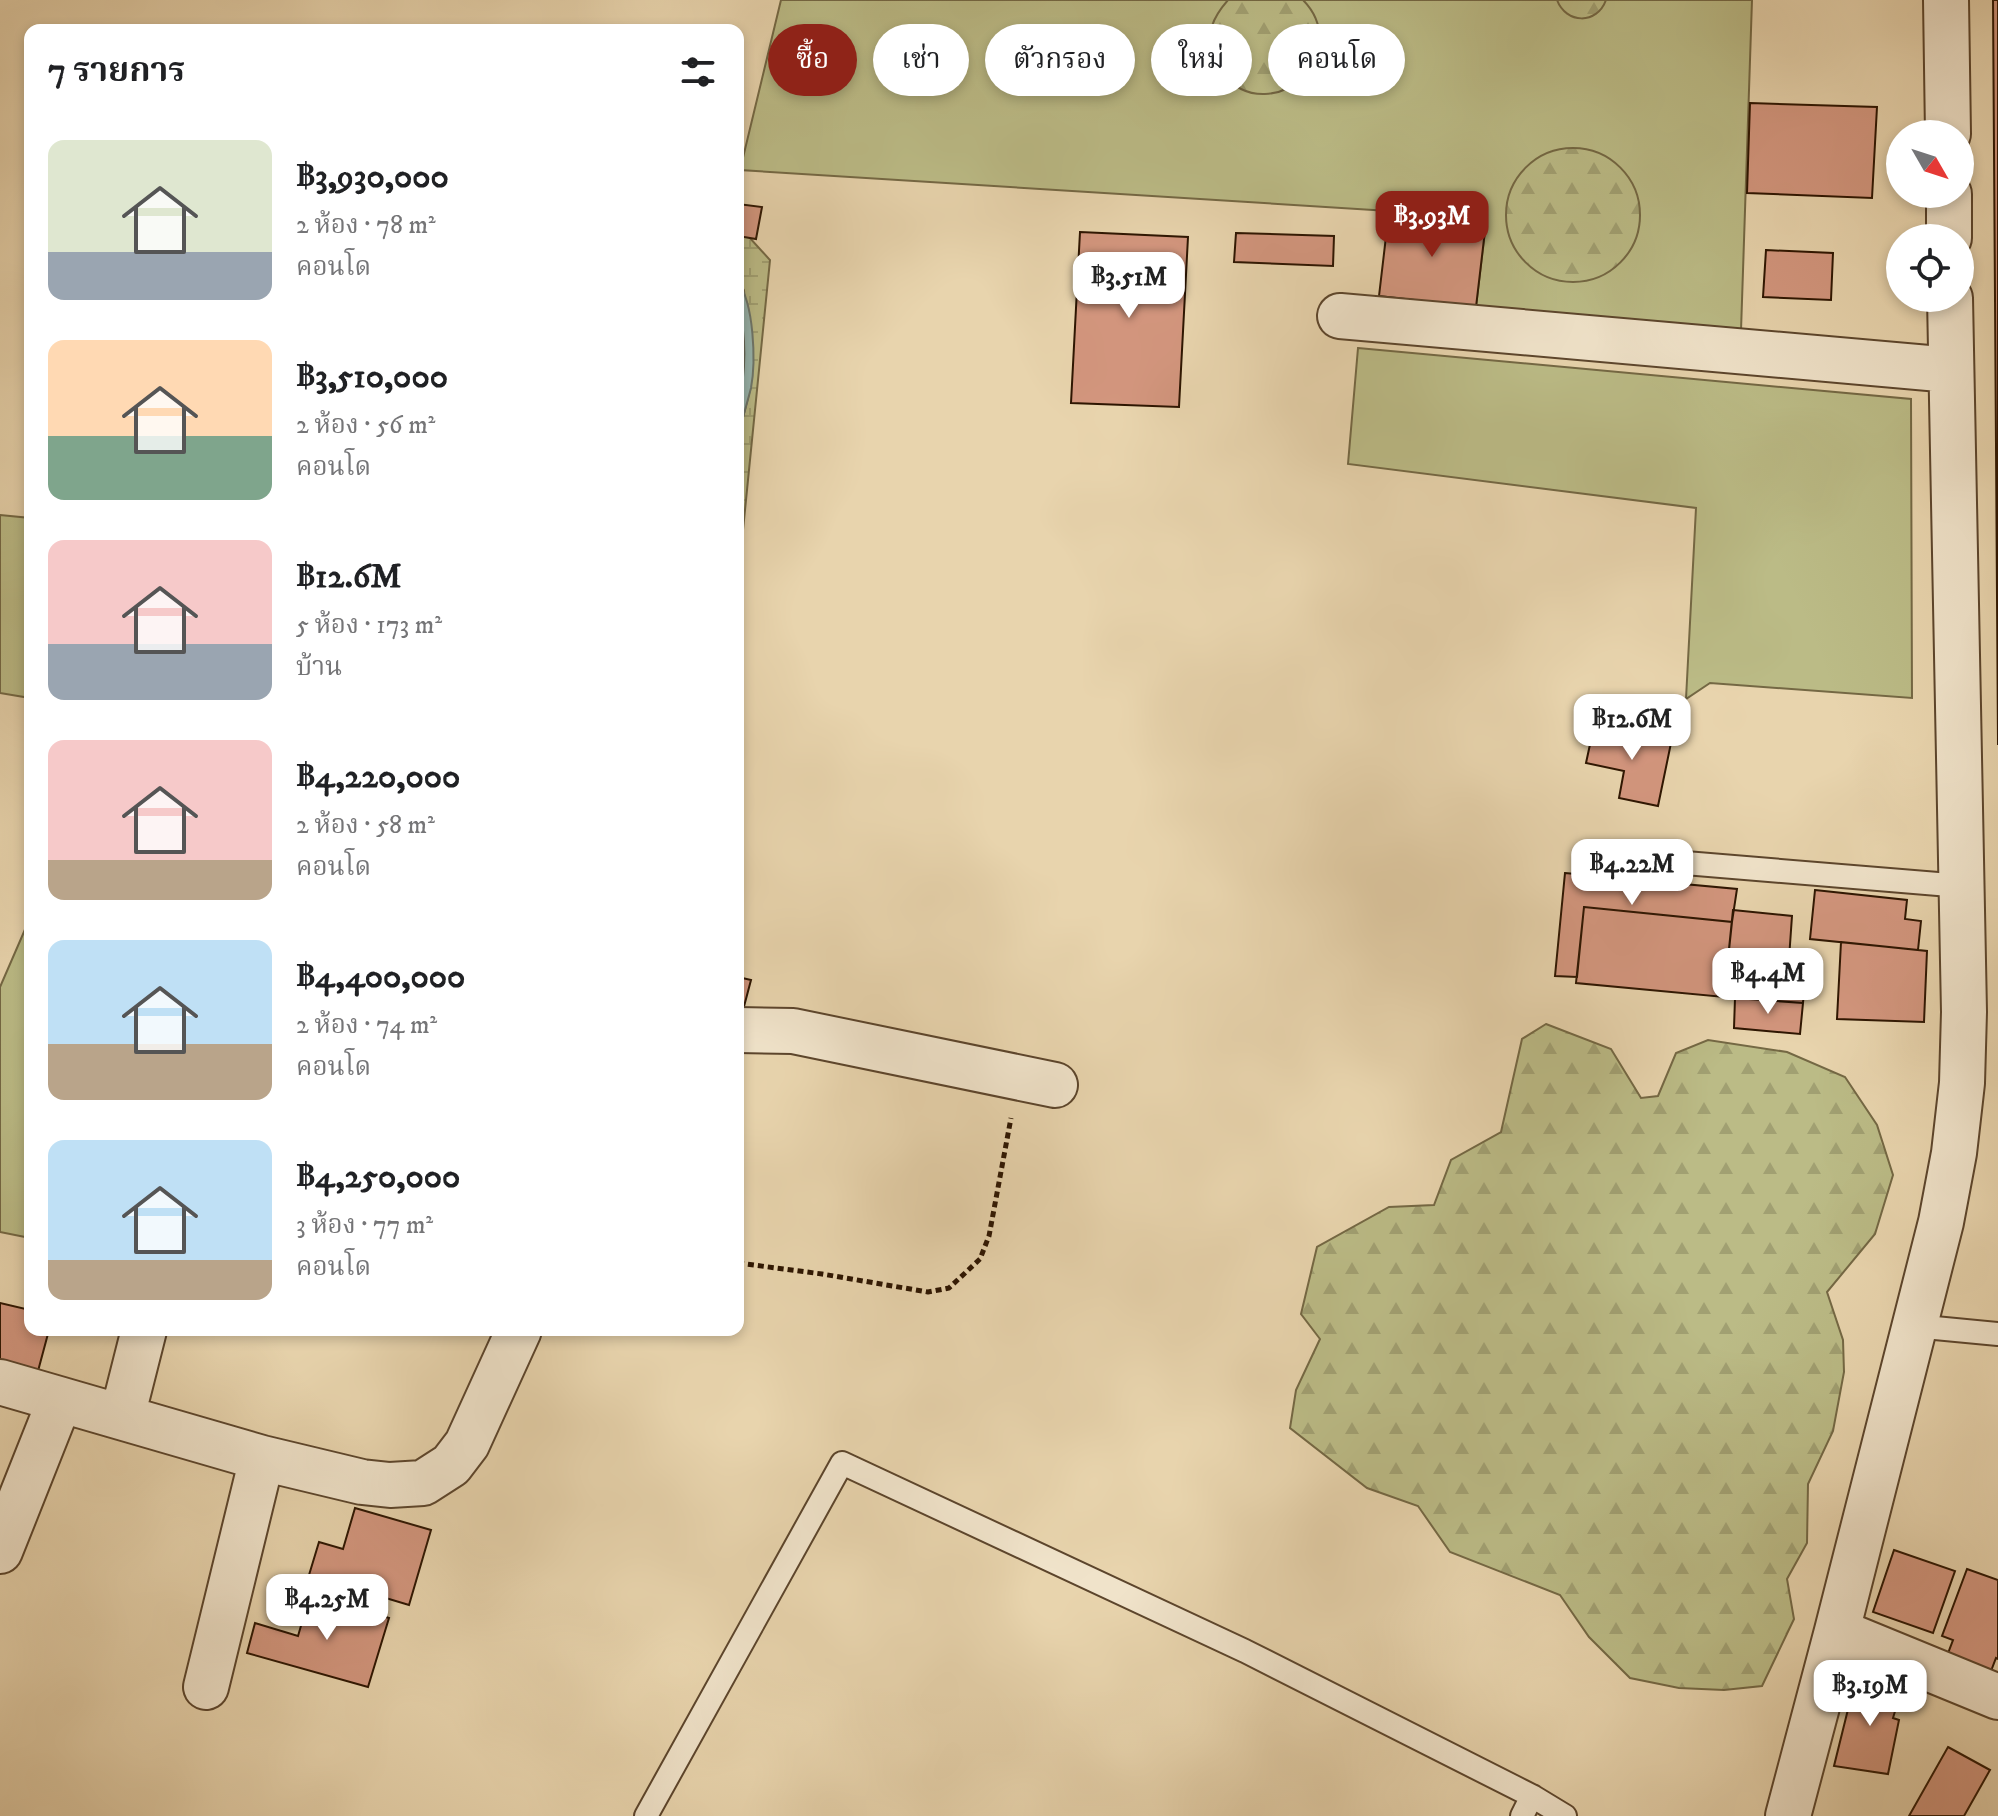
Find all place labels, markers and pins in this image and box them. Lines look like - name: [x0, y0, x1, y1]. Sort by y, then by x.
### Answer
- pin: ฿3.93M: [1367, 191, 1497, 259]
- pin: ฿3.51M: [1064, 252, 1194, 320]
- pin: ฿12.6M: [1567, 694, 1697, 762]
- pin: ฿4.22M: [1567, 839, 1697, 907]
- pin: ฿4.4M: [1712, 948, 1824, 1016]
- pin: ฿4.25M: [262, 1574, 392, 1642]
- pin: ฿3.19M: [1805, 1660, 1935, 1728]

